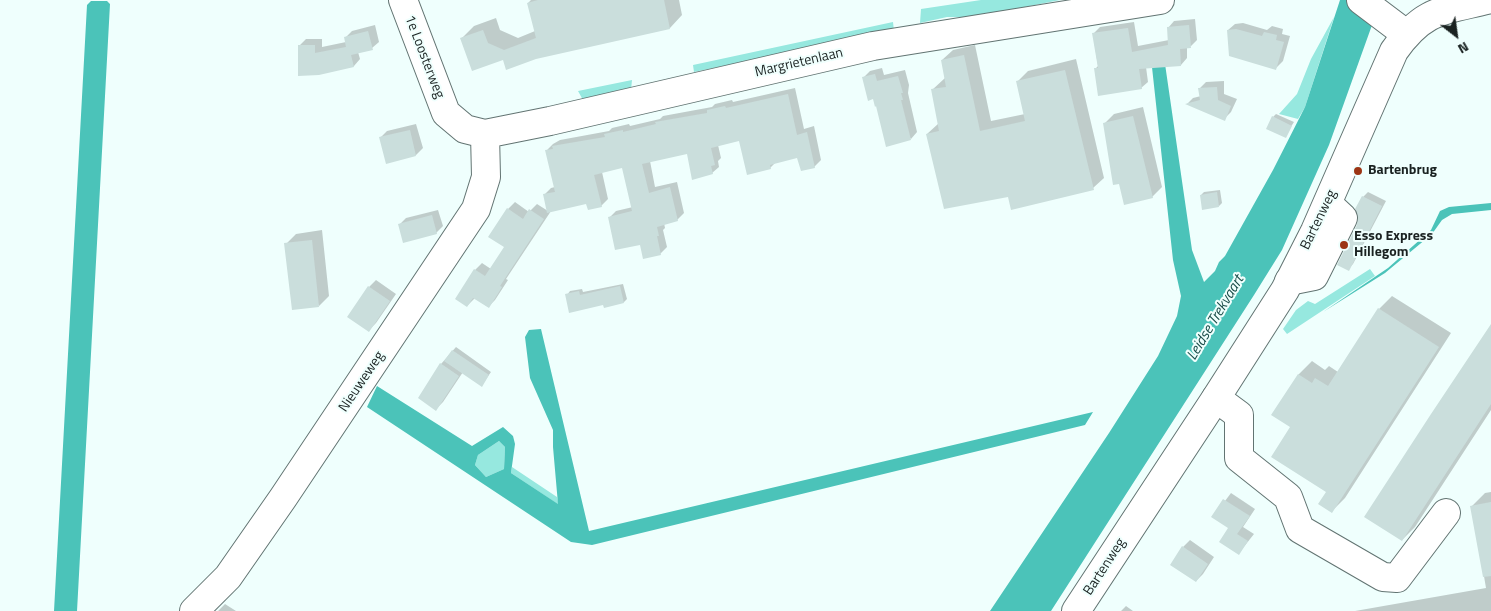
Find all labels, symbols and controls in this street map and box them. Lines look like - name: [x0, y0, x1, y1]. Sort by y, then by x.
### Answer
- north arrow: [1431, 10, 1481, 60]
- street label: 1e Loosterweg: [400, 13, 448, 101]
- text: N: [1454, 37, 1473, 60]
- street label: Margrietenlaan: [753, 45, 845, 81]
- place label: Bartenbrug: [1368, 163, 1437, 179]
- marker: Bartenbrug: [1352, 165, 1364, 177]
- street label: Bartenweg: [1297, 187, 1341, 253]
- place label: Esso Express Hillegom: [1354, 229, 1433, 262]
- marker: Esso Express Hillegom: [1338, 239, 1350, 251]
- water label: Leidse Trekvaart: [1184, 272, 1248, 364]
- street label: Nieuweweg: [336, 348, 388, 416]
- street label: Bartenweg: [1080, 535, 1130, 599]

